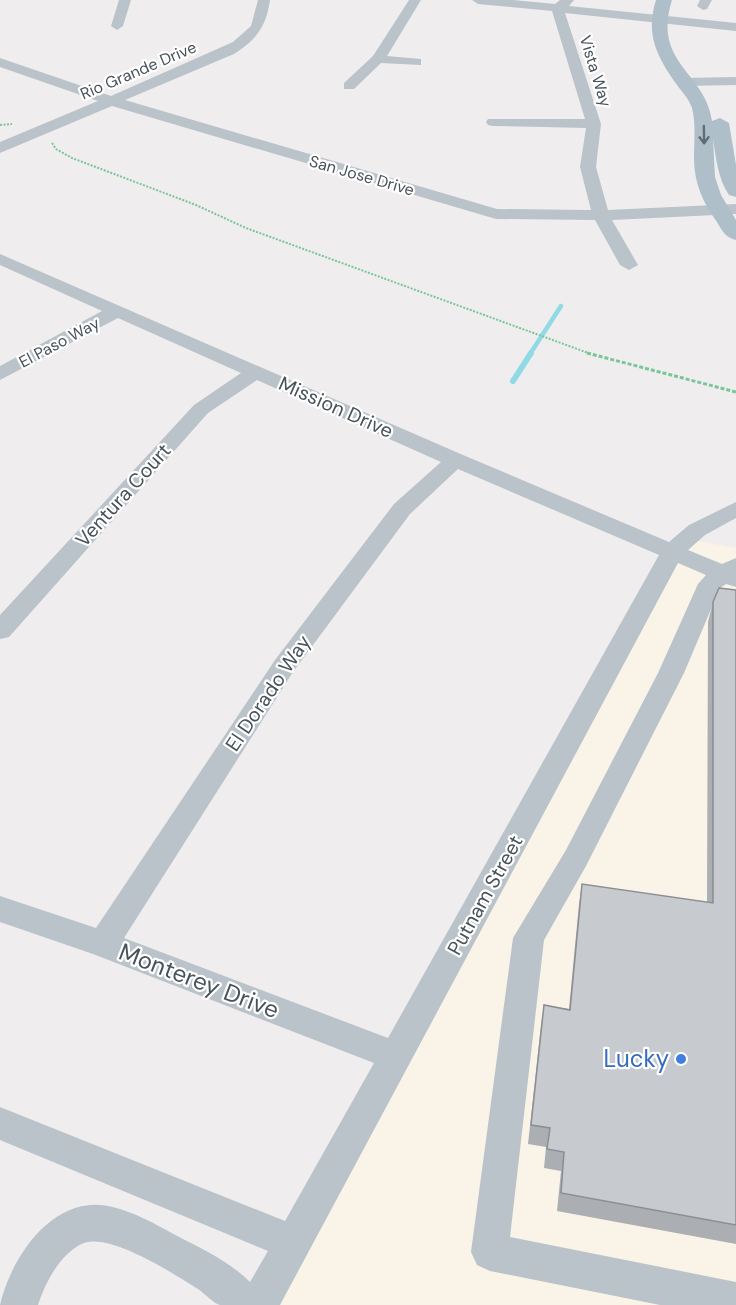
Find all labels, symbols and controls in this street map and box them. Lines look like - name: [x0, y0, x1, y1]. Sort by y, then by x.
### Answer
- street label: Vista Way: [575, 33, 616, 109]
- street label: Rio Grande Drive: [77, 37, 200, 104]
- one-way arrow: [698, 124, 709, 144]
- street label: San Jose Drive: [307, 150, 417, 200]
- street label: El Paso Way: [15, 312, 103, 372]
- street label: Mission Drive: [275, 370, 397, 444]
- street label: Ventura Court: [70, 438, 176, 552]
- street label: El Dorado Way: [220, 630, 316, 756]
- street label: Putnam Street: [441, 830, 529, 960]
- street label: Monterey Drive: [115, 936, 284, 1025]
- place label: Lucky: [603, 1043, 669, 1074]
- marker: Lucky: [674, 1052, 688, 1066]

